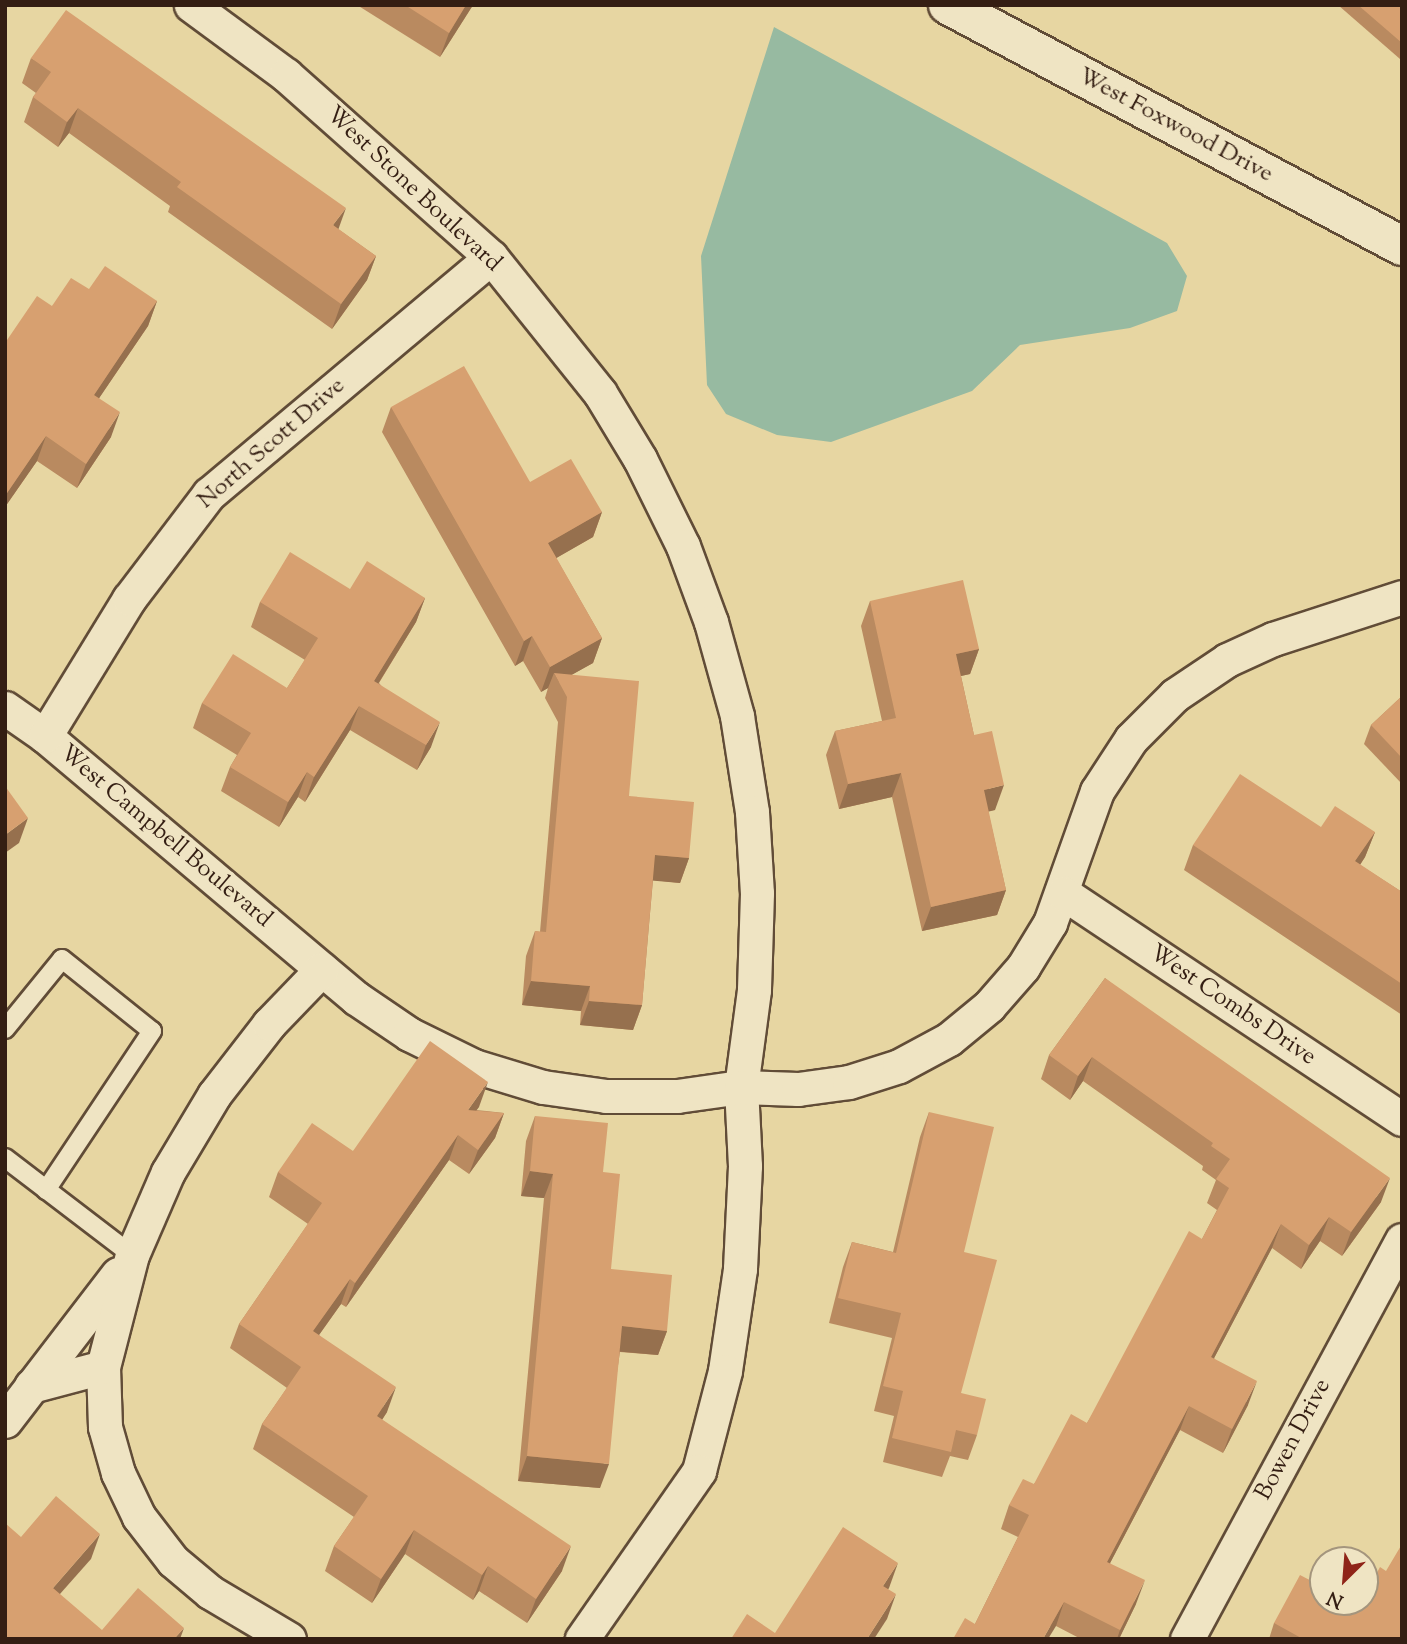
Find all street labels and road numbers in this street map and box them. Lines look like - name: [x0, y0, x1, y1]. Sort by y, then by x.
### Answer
- street label: West Foxwood Drive: [1073, 62, 1277, 190]
- street label: West Stone Boulevard: [319, 101, 507, 279]
- street label: North Scott Drive: [192, 372, 352, 516]
- street label: West Campbell Boulevard: [53, 740, 277, 934]
- street label: West Combs Drive: [1143, 940, 1321, 1072]
- street label: Bowen Drive: [1250, 1375, 1338, 1505]

